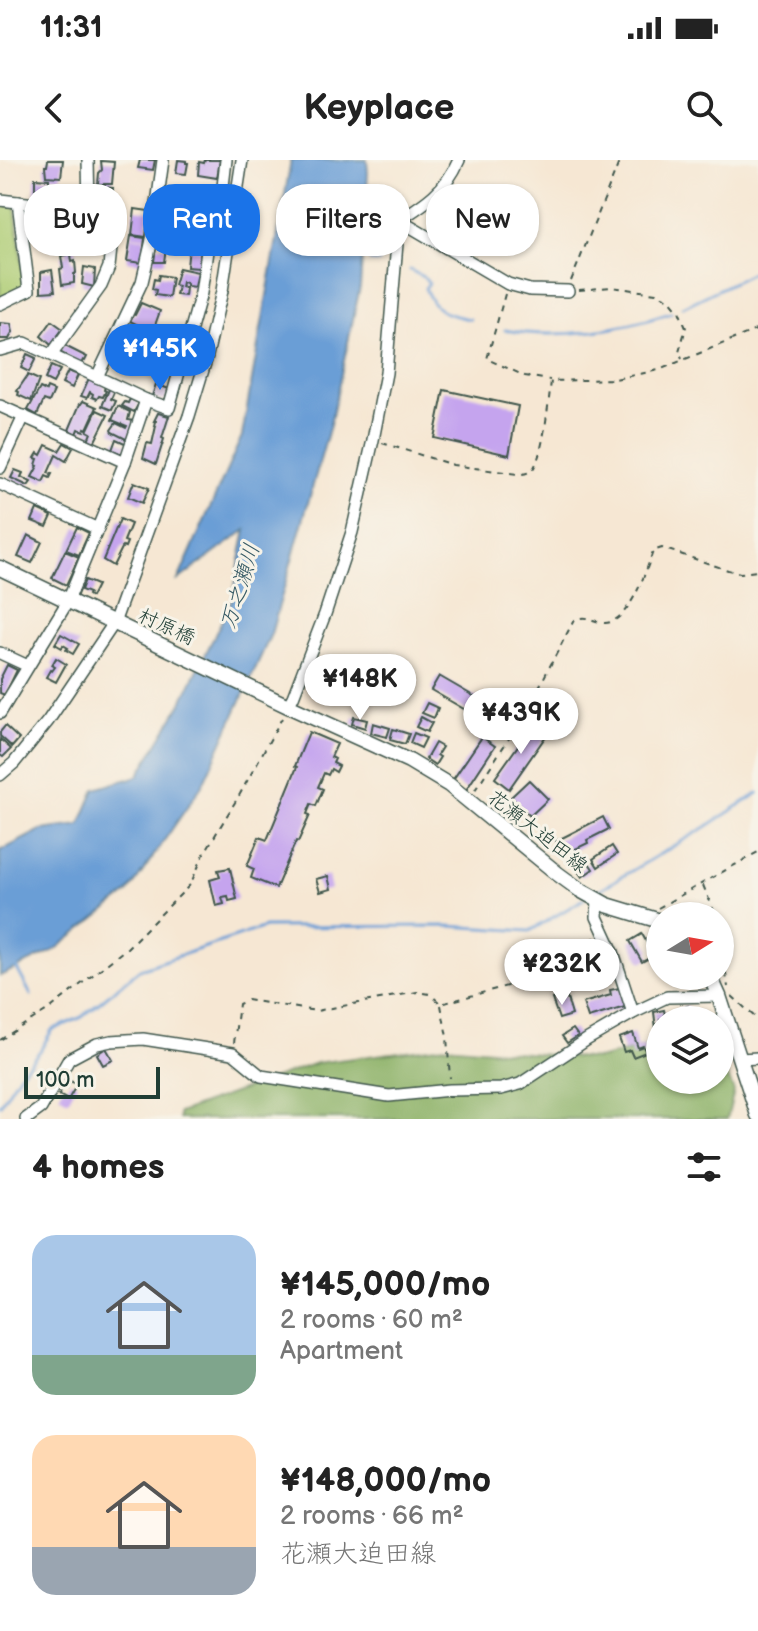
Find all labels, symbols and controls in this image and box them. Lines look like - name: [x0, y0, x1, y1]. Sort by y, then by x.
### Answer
- text: 11:31: [40, 10, 103, 46]
- icon: back: [32, 86, 76, 130]
- icon: search: [682, 86, 726, 130]
- text: Keyplace: [304, 87, 454, 130]
- chip: Buy: [24, 184, 127, 256]
- chip: Rent: [143, 184, 260, 256]
- chip: Filters: [276, 184, 410, 256]
- chip: New: [426, 184, 539, 256]
- pin: ¥145K: [104, 324, 216, 392]
- text: ¥145K: [123, 334, 197, 365]
- water label: 万之瀬川: [215, 540, 266, 632]
- street label: 村原橋: [134, 603, 199, 650]
- pin: ¥148K: [304, 654, 416, 722]
- text: ¥148K: [322, 664, 398, 695]
- pin: ¥439K: [465, 688, 577, 756]
- text: ¥439K: [481, 698, 561, 729]
- street label: 花瀬大迫田線: [483, 785, 592, 878]
- north arrow: [646, 902, 734, 990]
- map controls: [646, 902, 734, 1094]
- pin: ¥232K: [506, 939, 618, 1007]
- text: ¥232K: [522, 949, 602, 980]
- button: layers: [646, 1006, 734, 1094]
- scale bar: [24, 1063, 160, 1099]
- text: 100 m: [36, 1067, 95, 1094]
- icon: filters: [682, 1145, 726, 1189]
- text: 4 homes: [32, 1147, 164, 1188]
- text: ¥145,000/mo: [280, 1264, 490, 1305]
- icon: home: [96, 1267, 192, 1363]
- text: 2 rooms · 60 m²: [280, 1305, 463, 1336]
- text: Apartment: [280, 1336, 403, 1367]
- text: ¥148,000/mo: [280, 1460, 491, 1501]
- icon: home: [96, 1467, 192, 1563]
- text: 2 rooms · 66 m²: [280, 1501, 464, 1532]
- text: 花瀬大迫田線: [280, 1539, 436, 1570]

